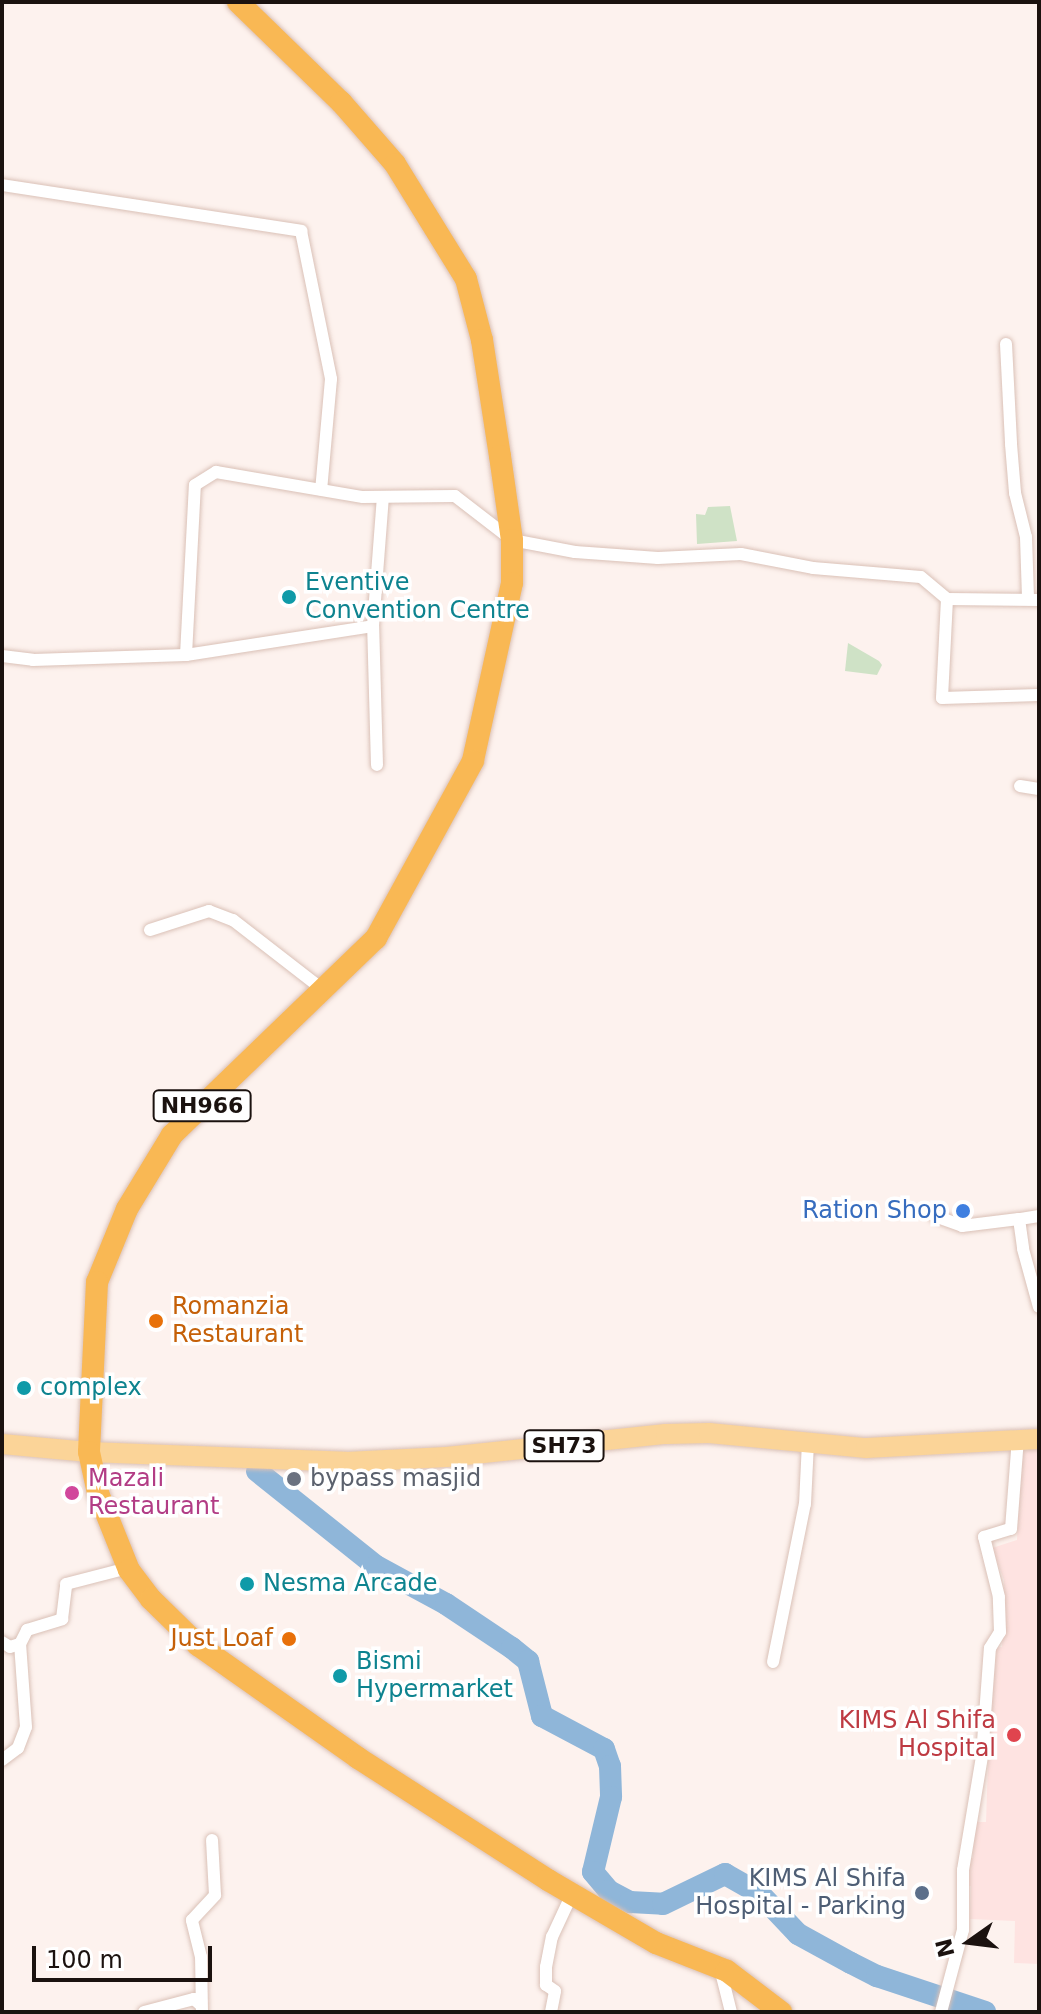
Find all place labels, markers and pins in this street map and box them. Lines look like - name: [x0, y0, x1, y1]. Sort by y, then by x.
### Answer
- place label: Eventive Convention Centre: [305, 569, 530, 625]
- marker: Eventive Convention Centre: [280, 588, 298, 606]
- place label: Ration Shop: [802, 1197, 947, 1225]
- marker: Ration Shop: [954, 1202, 972, 1220]
- place label: Romanzia Restaurant: [172, 1293, 303, 1349]
- marker: Romanzia Restaurant: [147, 1312, 165, 1330]
- place label: complex: [40, 1374, 142, 1402]
- marker: complex: [15, 1379, 33, 1397]
- place label: Mazali Restaurant: [88, 1465, 219, 1521]
- place label: bypass masjid: [310, 1465, 481, 1493]
- marker: bypass masjid: [285, 1470, 303, 1488]
- marker: Mazali Restaurant: [63, 1484, 81, 1502]
- place label: Nesma Arcade: [263, 1570, 438, 1598]
- marker: Nesma Arcade: [238, 1575, 256, 1593]
- place label: Just Loaf: [170, 1625, 273, 1653]
- marker: Just Loaf: [280, 1630, 298, 1648]
- place label: Bismi Hypermarket: [356, 1648, 513, 1704]
- marker: Bismi Hypermarket: [331, 1667, 349, 1685]
- place label: KIMS Al Shifa Hospital: [839, 1707, 996, 1763]
- marker: KIMS Al Shifa Hospital: [1003, 1724, 1025, 1746]
- place label: KIMS Al Shifa Hospital - Parking: [695, 1865, 906, 1921]
- marker: KIMS Al Shifa Hospital - Parking: [913, 1884, 931, 1902]

